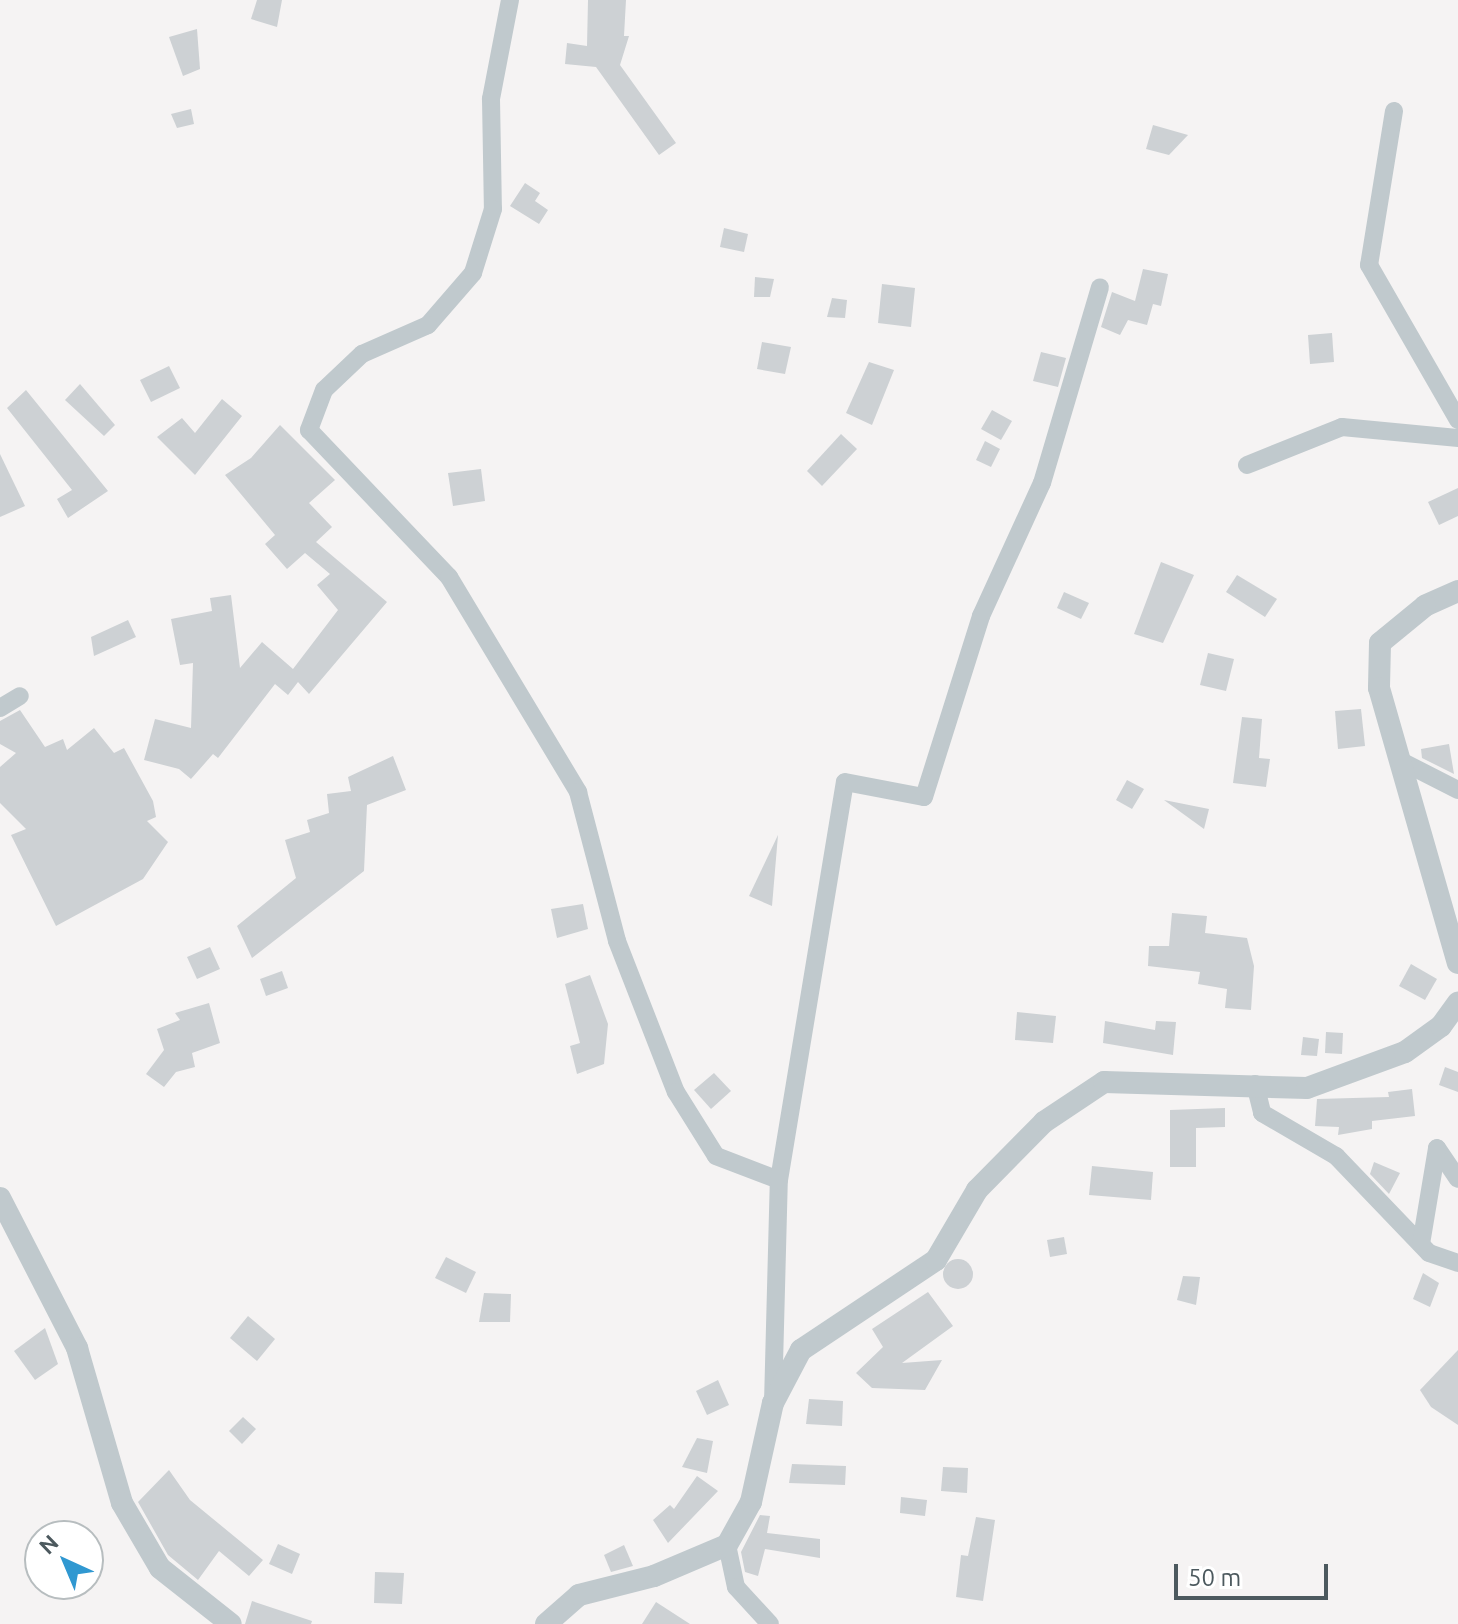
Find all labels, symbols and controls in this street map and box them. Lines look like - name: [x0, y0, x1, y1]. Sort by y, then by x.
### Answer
- north arrow: [24, 1520, 104, 1600]
- text: N: [34, 1529, 63, 1559]
- scale bar: [1178, 1548, 1332, 1598]
- text: 50 m: [1188, 1564, 1241, 1591]

